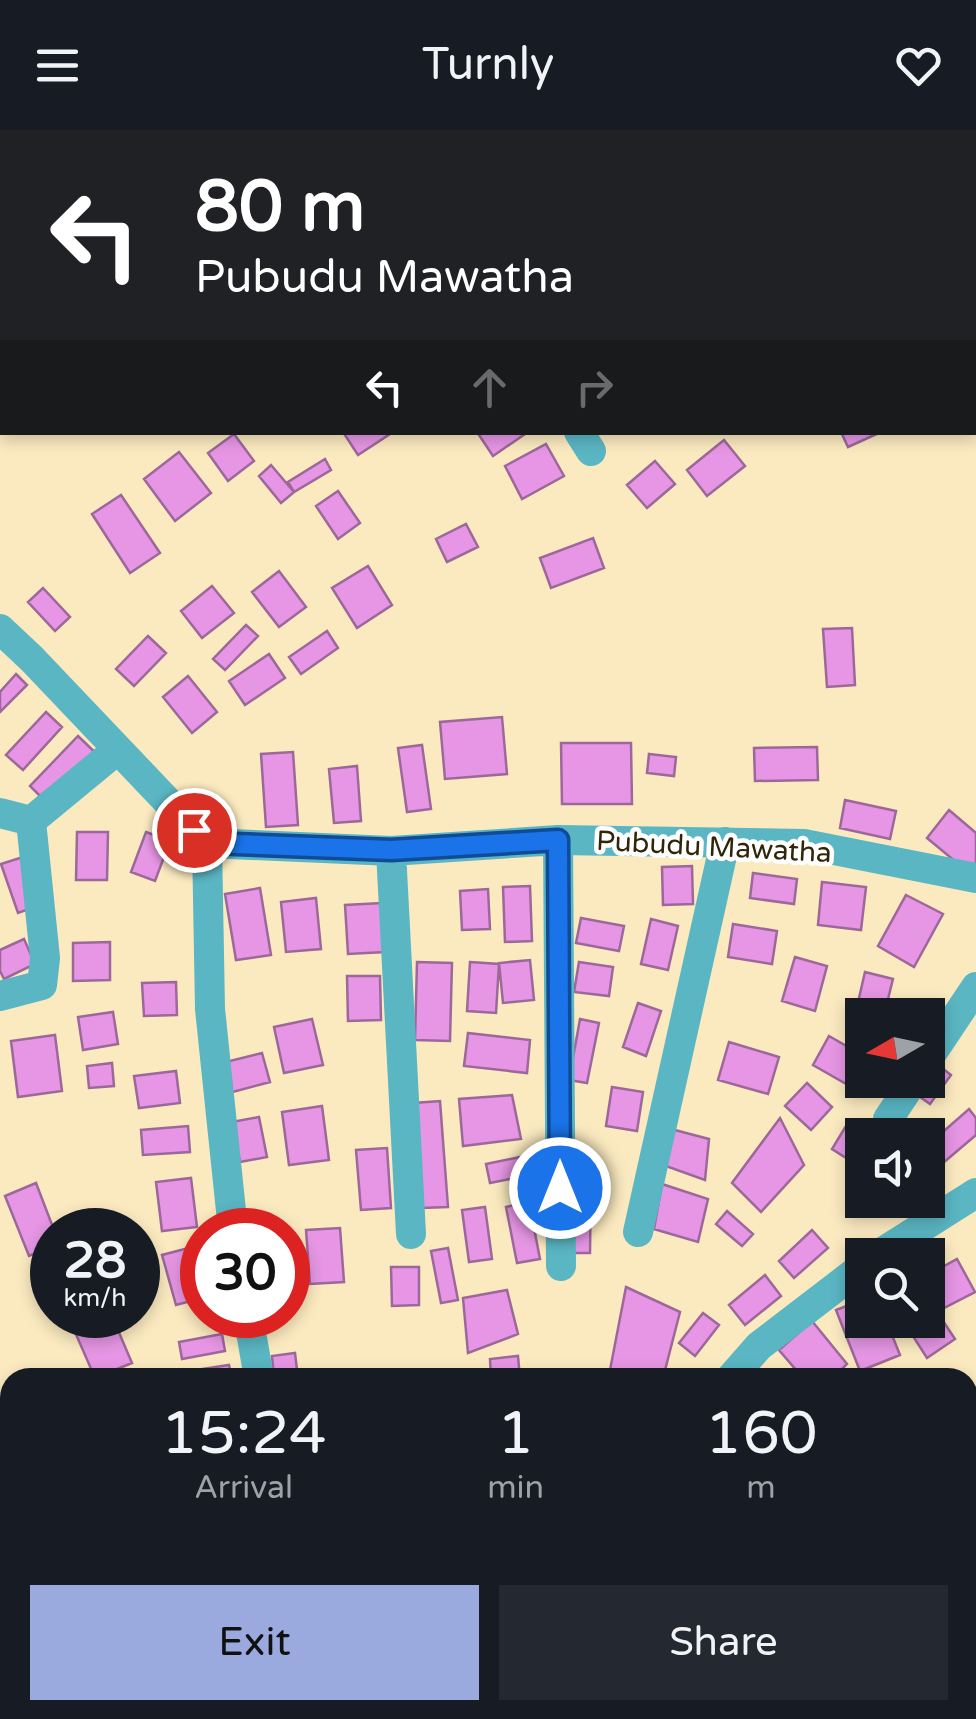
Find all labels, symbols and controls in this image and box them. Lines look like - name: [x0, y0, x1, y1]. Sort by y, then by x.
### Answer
- icon: menu: [30, 38, 85, 93]
- text: Turnly: [422, 38, 554, 92]
- icon: heart: [891, 38, 946, 93]
- text: 80 m: [195, 166, 365, 250]
- icon: left: [30, 170, 160, 300]
- text: Pubudu Mawatha: [195, 251, 574, 305]
- icon: left: [357, 360, 412, 415]
- icon: ahead: [462, 360, 517, 415]
- icon: right: [567, 360, 622, 415]
- pin: [152, 788, 237, 873]
- icon: arrive: [167, 803, 222, 858]
- street label: Pubudu Mawatha: [595, 824, 833, 870]
- north arrow: [845, 998, 945, 1098]
- map controls: [845, 998, 945, 1338]
- button: sound: [845, 1118, 945, 1218]
- position arrow: [508, 1136, 612, 1240]
- speed limit sign: 30: [180, 1208, 310, 1338]
- text: 28: [64, 1231, 126, 1291]
- button: search: [845, 1238, 945, 1338]
- text: km/h: [64, 1283, 126, 1313]
- text: 15:24: [160, 1398, 327, 1470]
- text: 1: [497, 1398, 534, 1470]
- text: 160: [704, 1398, 818, 1470]
- text: Arrival: [194, 1469, 293, 1507]
- text: min: [487, 1469, 544, 1507]
- text: m: [746, 1469, 776, 1507]
- button: Exit: [30, 1585, 479, 1700]
- button: Share: [499, 1585, 948, 1700]

